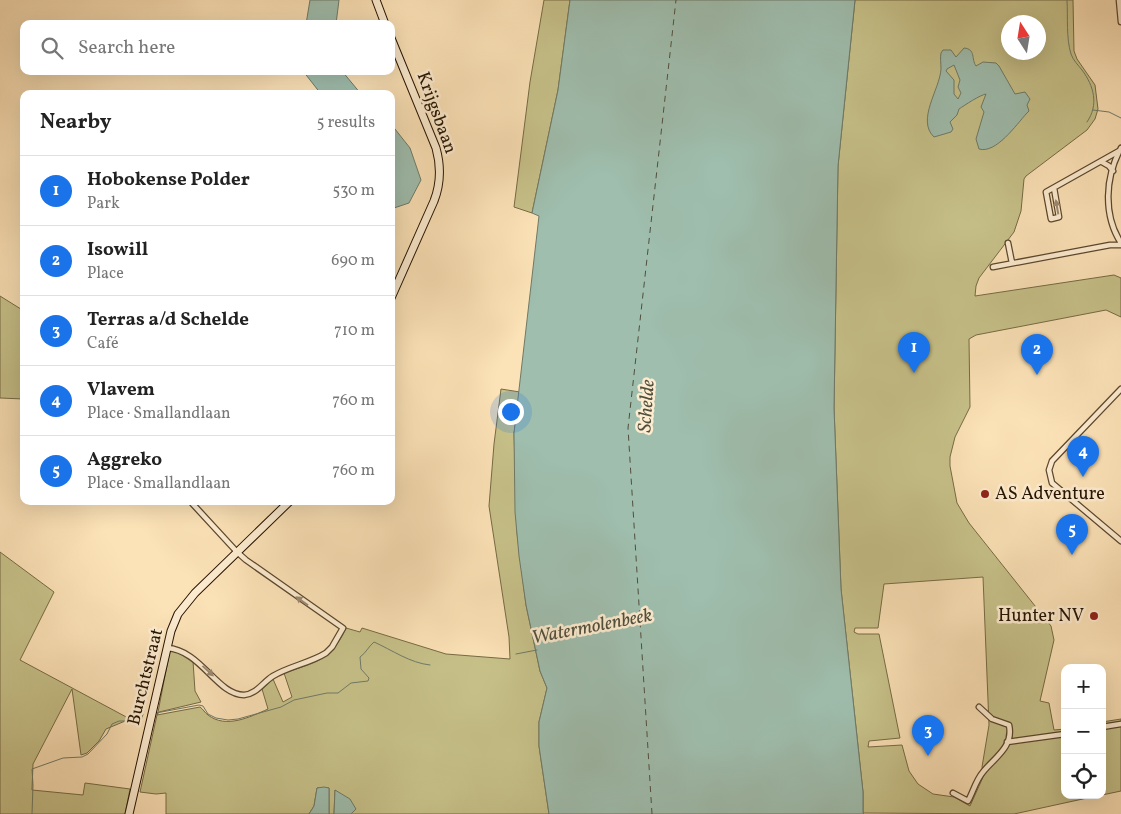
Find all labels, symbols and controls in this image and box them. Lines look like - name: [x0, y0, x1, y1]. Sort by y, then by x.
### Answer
- north arrow: [1001, 15, 1046, 60]
- search box: [20, 20, 395, 75]
- icon: search: [38, 34, 66, 62]
- text: Search here: [78, 35, 175, 61]
- street label: Krijgsbaan: [410, 69, 462, 158]
- text: Nearby: [40, 108, 111, 137]
- text: 5 results: [317, 112, 375, 134]
- text: Hobokense Polder: [87, 167, 250, 193]
- text: 1: [53, 180, 59, 202]
- text: 530 m: [332, 180, 375, 202]
- text: Park: [87, 193, 120, 215]
- one-way arrow: [1053, 199, 1061, 215]
- text: Isowill: [87, 237, 148, 263]
- text: 2: [52, 250, 60, 272]
- text: 690 m: [331, 250, 375, 272]
- text: Place: [87, 263, 124, 285]
- text: Terras a/d Schelde: [87, 307, 249, 333]
- text: 3: [52, 320, 60, 342]
- text: 710 m: [334, 320, 375, 342]
- pin: 1: [898, 332, 930, 373]
- text: Café: [87, 333, 118, 355]
- pin: 2: [1021, 334, 1053, 375]
- text: Vlavem: [87, 377, 155, 403]
- water label: Schelde: [632, 379, 662, 433]
- text: 4: [51, 390, 61, 412]
- text: 760 m: [332, 390, 375, 412]
- your location: [498, 399, 524, 425]
- text: Place · Smallandlaan: [87, 403, 231, 425]
- pin: 4: [1067, 436, 1099, 477]
- text: Aggreko: [87, 447, 162, 473]
- text: 5: [52, 460, 60, 482]
- text: 760 m: [332, 460, 375, 482]
- text: Place · Smallandlaan: [87, 473, 231, 495]
- place label: AS Adventure: [995, 482, 1105, 507]
- marker: AS Adventure: [979, 488, 991, 500]
- pin: 5: [1056, 514, 1088, 555]
- one-way arrow: [295, 596, 309, 606]
- water label: Watermolenbeek: [530, 603, 655, 651]
- place label: Hunter NV: [998, 604, 1084, 629]
- marker: Hunter NV: [1088, 610, 1100, 622]
- street label: Burchtstraat: [122, 626, 170, 728]
- map controls: [1061, 664, 1106, 799]
- button: +: [1061, 664, 1106, 709]
- one-way arrow: [202, 665, 214, 677]
- button: −: [1061, 709, 1106, 754]
- pin: 3: [912, 715, 944, 756]
- button: locate: [1061, 754, 1106, 799]

